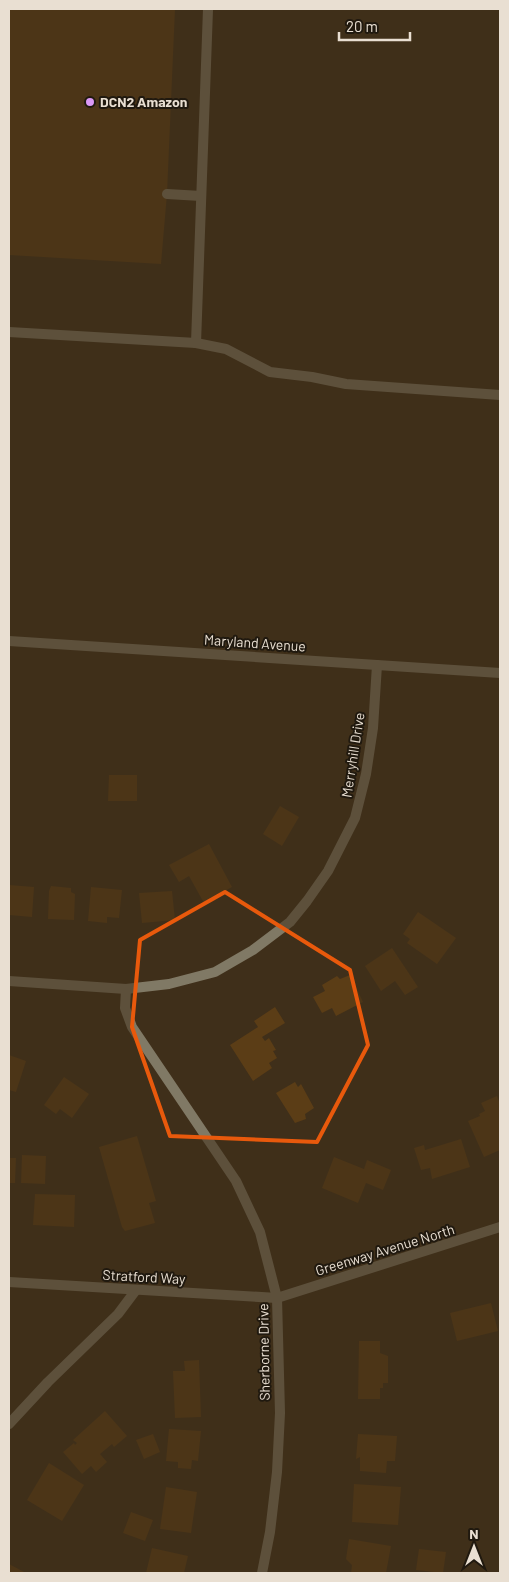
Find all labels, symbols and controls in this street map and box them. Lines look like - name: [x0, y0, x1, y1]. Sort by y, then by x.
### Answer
- scale bar: [339, 10, 410, 42]
- text: 20 m: [346, 17, 378, 35]
- place label: DCN2 Amazon: [100, 93, 187, 110]
- marker: DCN2 Amazon: [84, 96, 96, 108]
- street label: Maryland Avenue: [204, 630, 306, 655]
- street label: Merryhill Drive: [337, 711, 368, 799]
- street label: Greenway Avenue North: [313, 1220, 456, 1279]
- street label: Stratford Way: [102, 1266, 187, 1287]
- street label: Sherborne Drive: [254, 1303, 273, 1401]
- north arrow: [449, 1522, 499, 1572]
- text: N: [469, 1525, 479, 1542]

